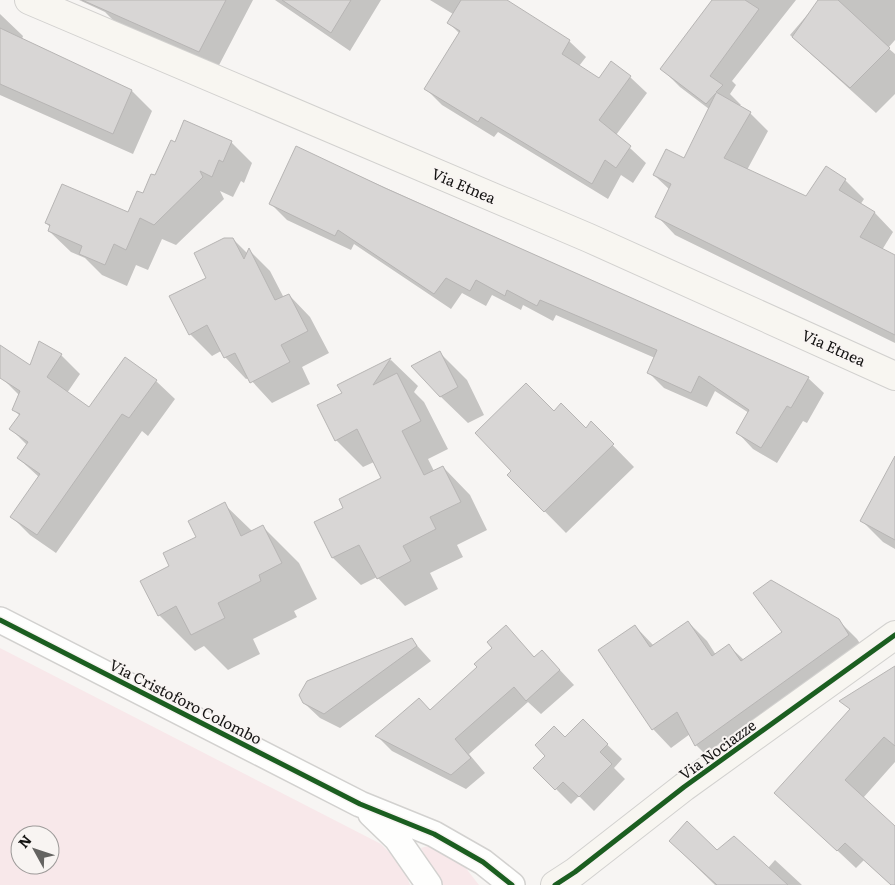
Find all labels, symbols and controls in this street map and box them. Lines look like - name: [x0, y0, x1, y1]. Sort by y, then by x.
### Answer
- street label: Via Etnea: [428, 161, 501, 209]
- street label: Via Etnea: [798, 323, 870, 372]
- street label: Via Cristoforo Colombo: [106, 653, 266, 750]
- street label: Via Nociazze: [674, 713, 761, 785]
- north arrow: [10, 825, 60, 875]
- text: N: [13, 830, 36, 852]

